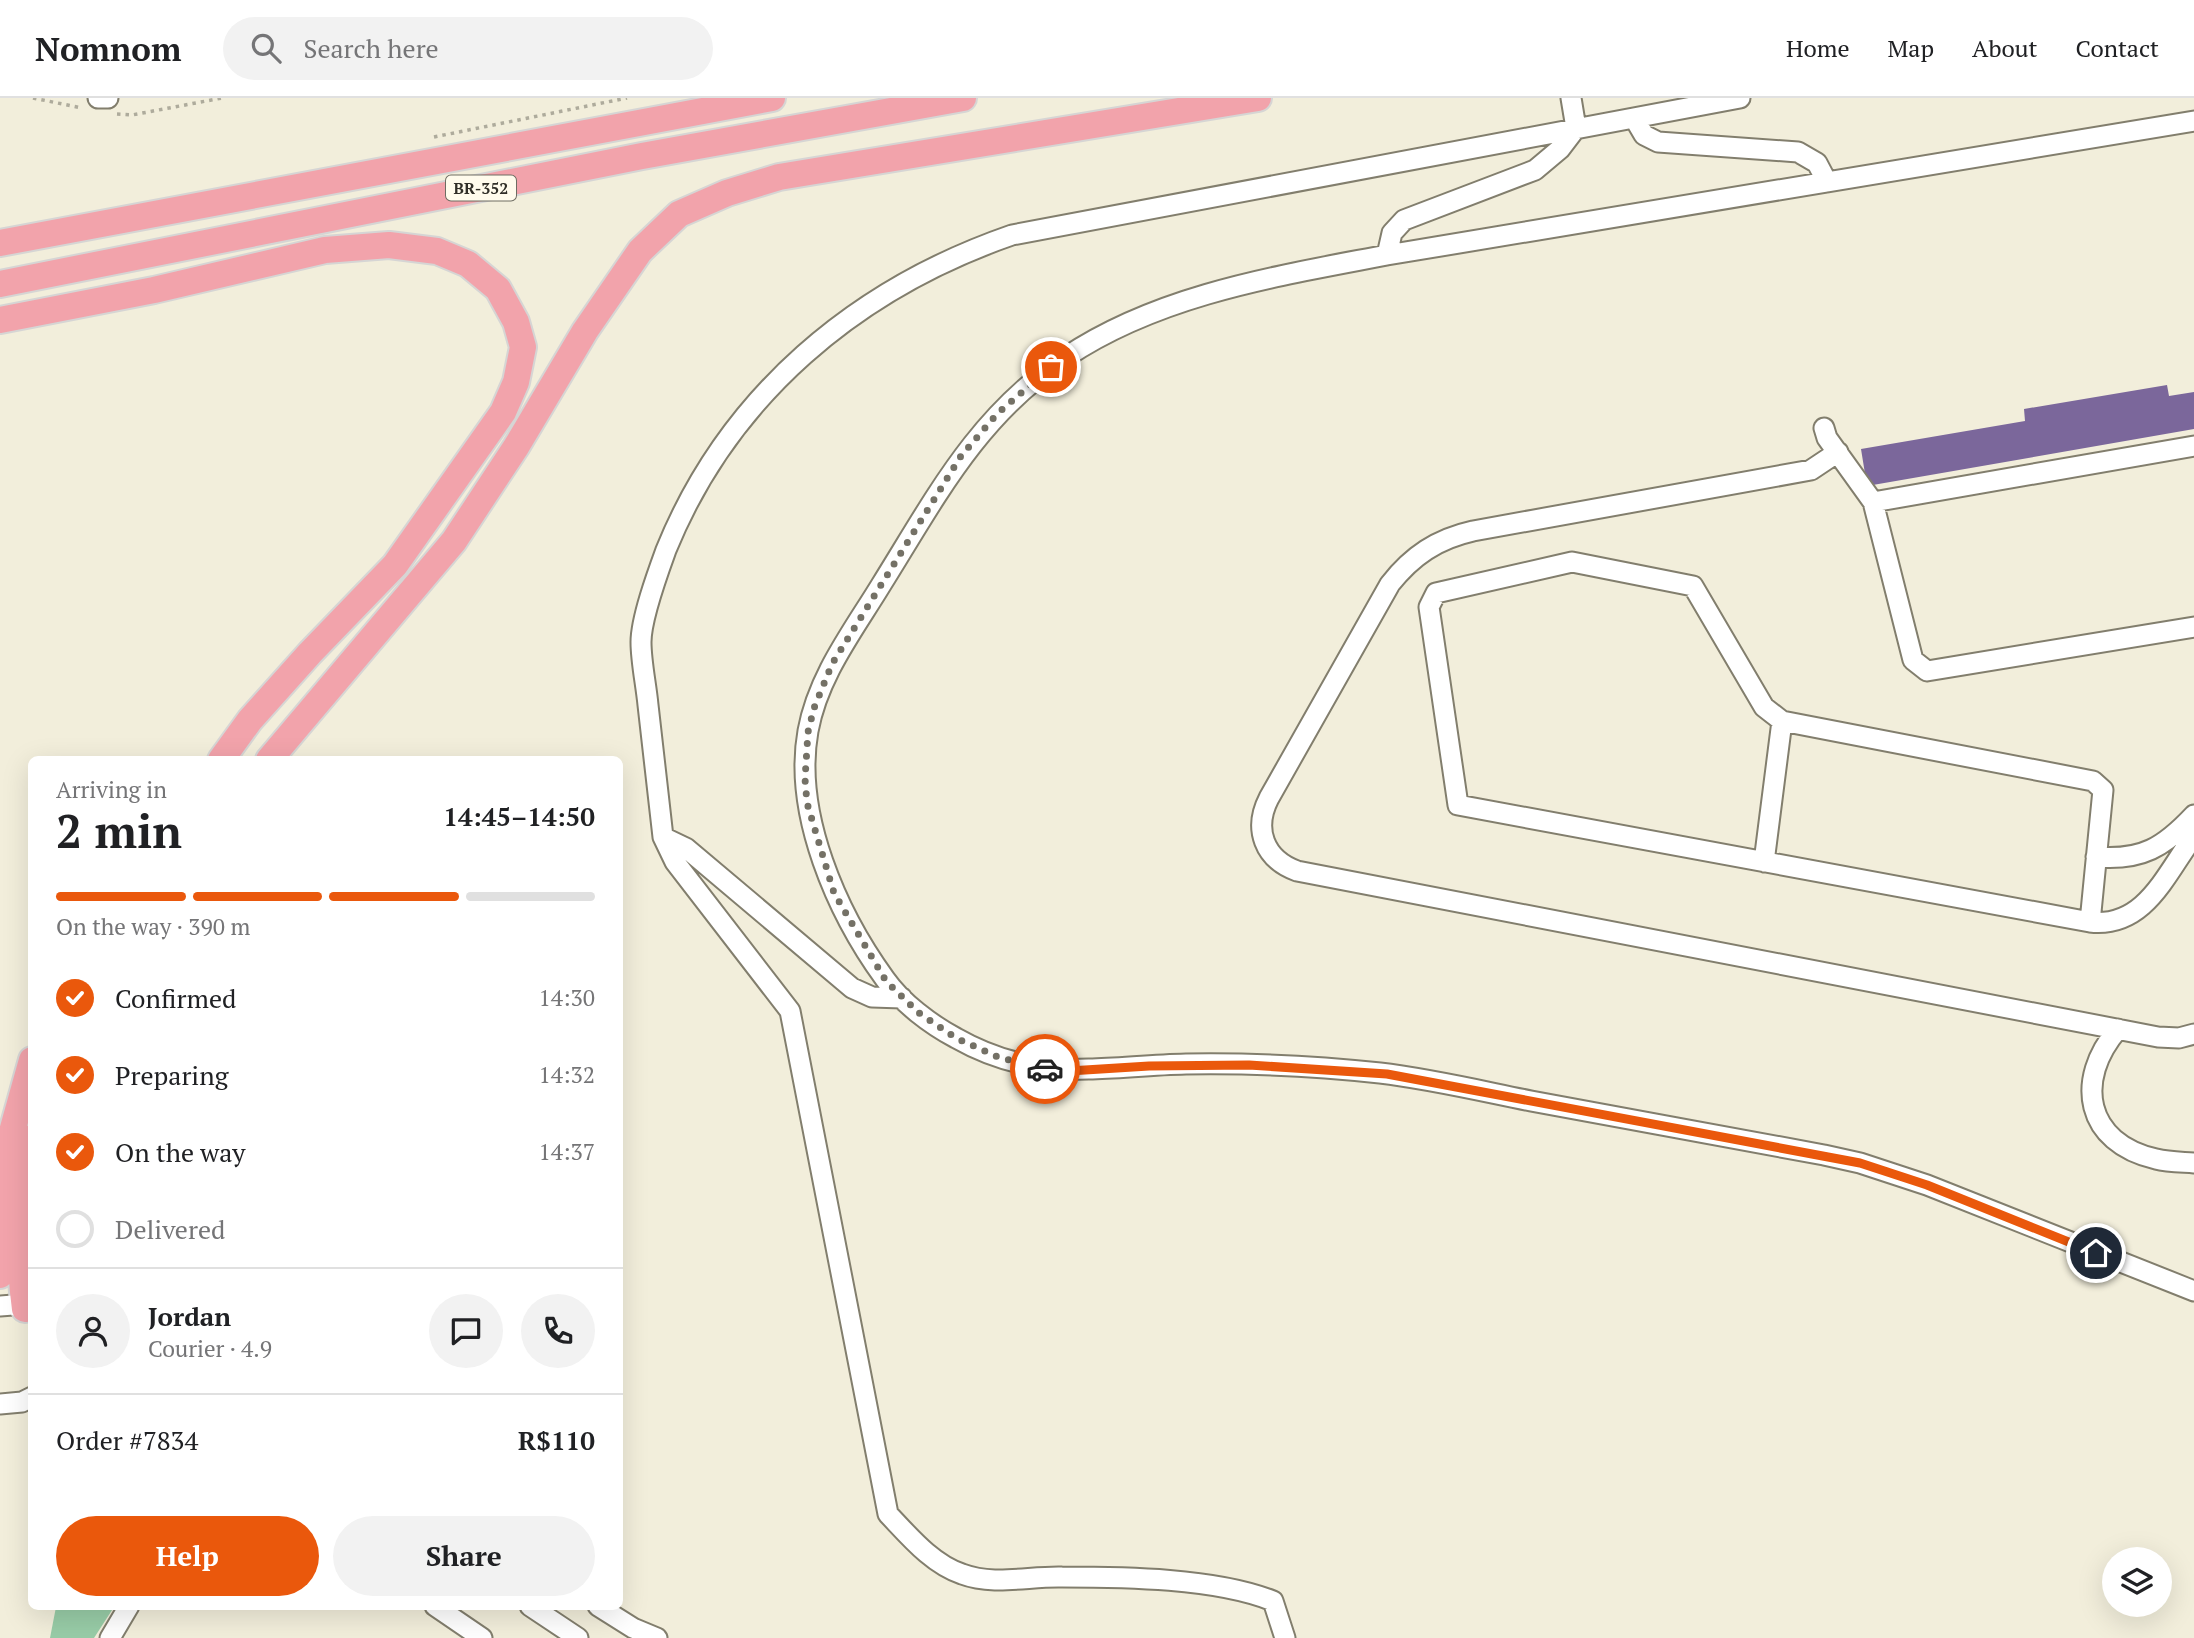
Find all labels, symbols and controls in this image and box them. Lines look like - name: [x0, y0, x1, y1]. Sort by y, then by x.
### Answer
- search box: [223, 17, 713, 80]
- text: Nomnom: [35, 27, 181, 70]
- icon: search: [247, 29, 285, 67]
- text: Search here: [303, 31, 439, 65]
- text: Home: [1786, 32, 1850, 64]
- text: Map: [1888, 32, 1934, 64]
- text: About: [1972, 32, 2038, 64]
- text: Contact: [2076, 32, 2159, 64]
- road number: BR-352: [446, 176, 516, 200]
- pin: [1021, 337, 1081, 397]
- icon: bag: [1032, 348, 1070, 386]
- text: Arriving in: [56, 774, 167, 805]
- text: 14:45–14:50: [443, 799, 595, 833]
- text: 2 min: [56, 800, 182, 861]
- text: On the way · 390 m: [56, 911, 250, 942]
- icon: check: [56, 979, 94, 1017]
- text: Confirmed: [115, 981, 236, 1015]
- text: 14:30: [538, 982, 595, 1013]
- courier: [1010, 1034, 1080, 1104]
- icon: car: [1026, 1050, 1064, 1088]
- icon: check: [56, 1056, 94, 1094]
- text: Preparing: [115, 1058, 228, 1092]
- text: 14:32: [538, 1059, 595, 1090]
- icon: check: [56, 1133, 94, 1171]
- text: On the way: [115, 1135, 246, 1169]
- text: 14:37: [538, 1136, 595, 1167]
- text: Delivered: [115, 1212, 225, 1246]
- pin: [2066, 1223, 2126, 1283]
- icon: home: [2077, 1234, 2115, 1272]
- button: person: [56, 1294, 130, 1368]
- button: chat: [429, 1294, 503, 1368]
- button: phone: [521, 1294, 595, 1368]
- text: Jordan: [148, 1299, 231, 1333]
- text: Courier · 4.9: [148, 1333, 272, 1364]
- text: Order #7834: [56, 1423, 198, 1457]
- text: R$110: [518, 1423, 595, 1457]
- button: Help: [56, 1516, 319, 1596]
- button: Share: [333, 1516, 595, 1596]
- map controls: [2102, 1547, 2172, 1617]
- button: layers: [2102, 1547, 2172, 1617]

